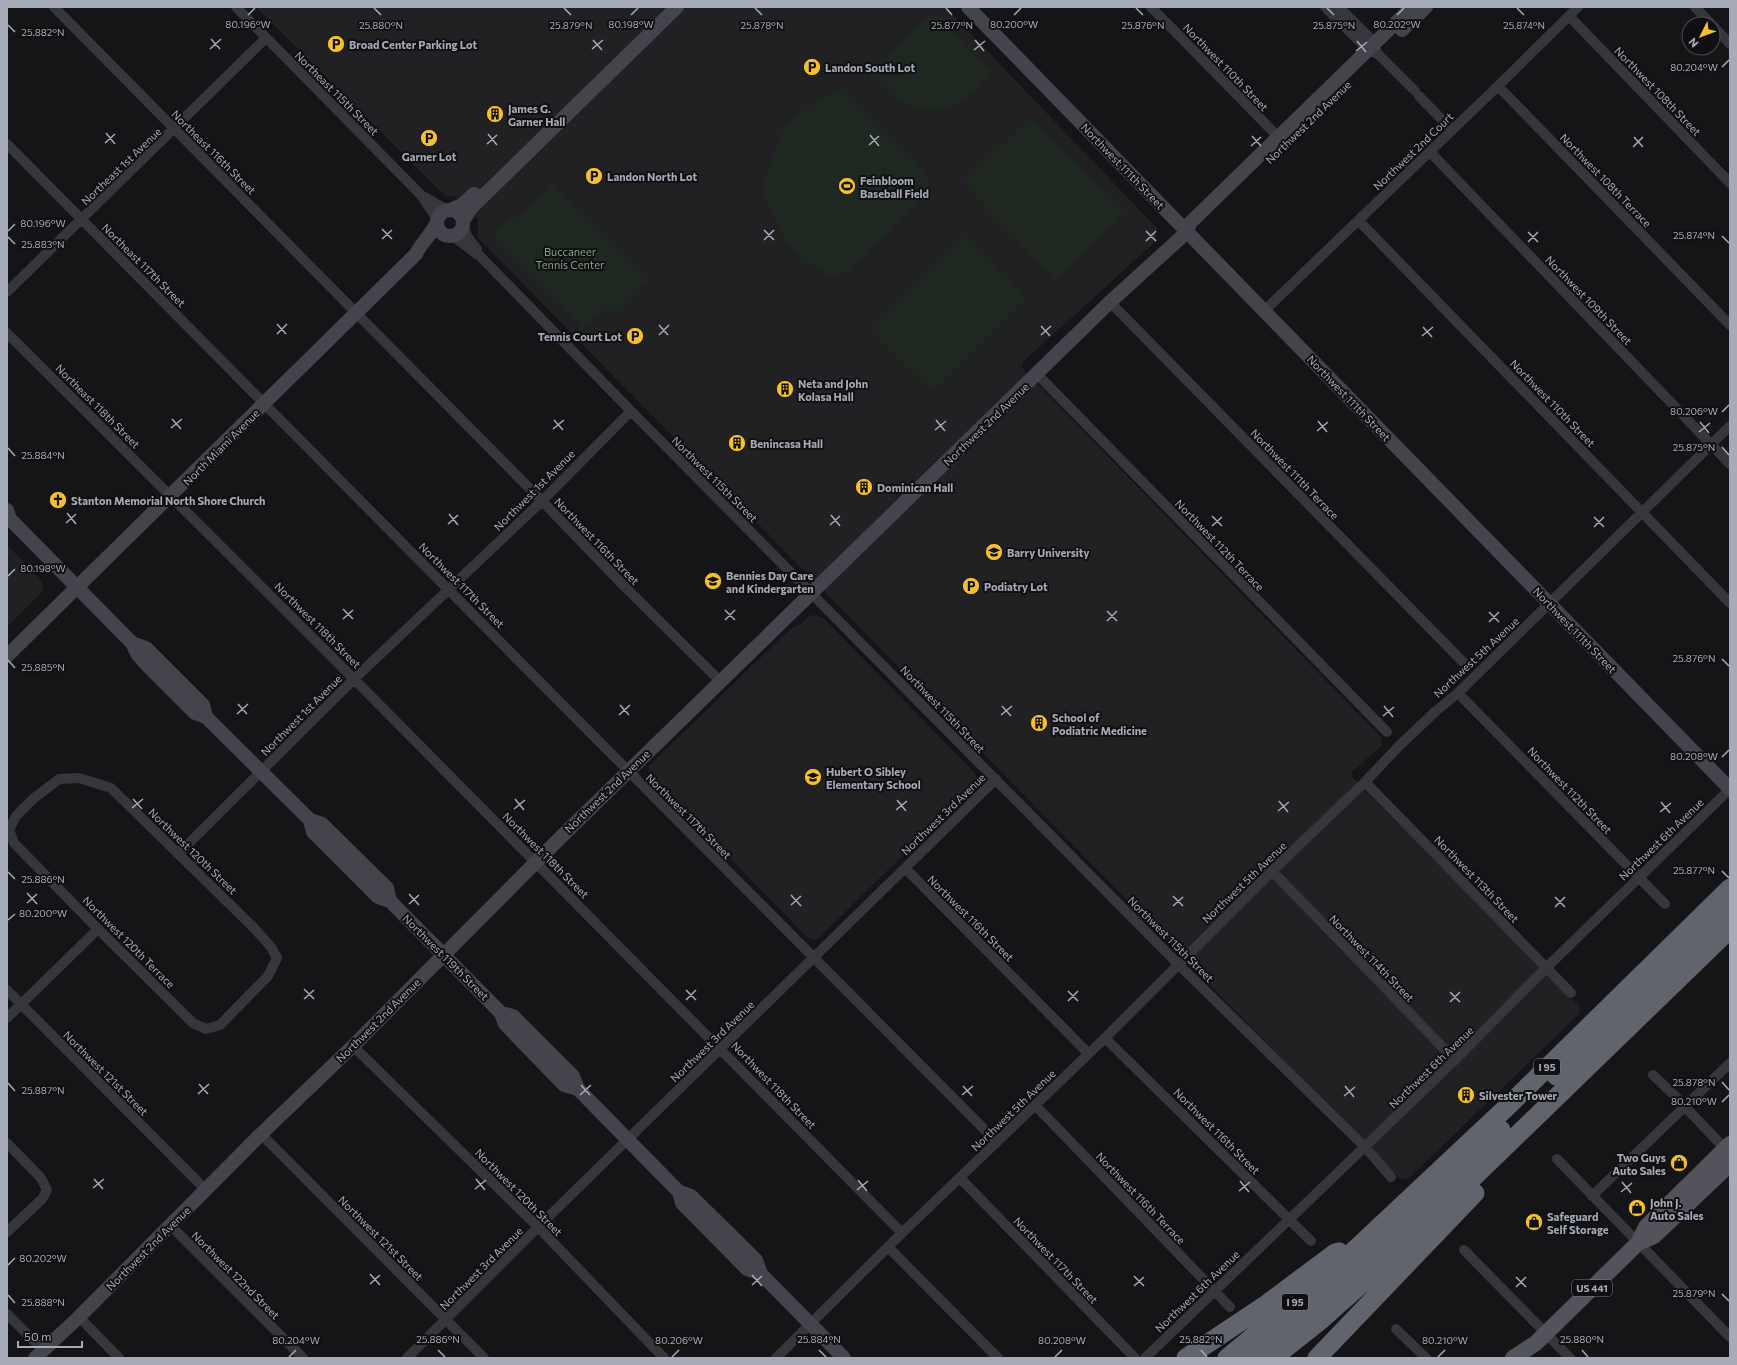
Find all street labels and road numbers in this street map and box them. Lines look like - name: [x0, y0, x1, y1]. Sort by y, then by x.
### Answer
- street label: Northwest 110th Street: [1181, 21, 1271, 114]
- street label: Northwest 108th Street: [1612, 44, 1704, 138]
- street label: Northeast 115th Street: [292, 48, 382, 138]
- street label: Northwest 2nd Avenue: [1263, 78, 1353, 166]
- street label: Northeast 116th Street: [169, 107, 259, 197]
- street label: Northwest 2nd Court: [1370, 109, 1456, 192]
- street label: Northwest 111th Street: [1079, 120, 1168, 212]
- street label: Northeast 1st Avenue: [78, 124, 164, 208]
- street label: Northwest 108th Terrace: [1558, 130, 1654, 230]
- street label: Northeast 117th Street: [100, 221, 189, 310]
- street label: Northwest 109th Street: [1543, 253, 1635, 347]
- street label: Northwest 111th Street: [1305, 352, 1394, 444]
- street label: Northwest 110th Street: [1508, 357, 1598, 450]
- street label: Northeast 118th Street: [53, 361, 143, 451]
- street label: Northwest 2nd Avenue: [941, 380, 1031, 468]
- street label: North Miami Avenue: [180, 406, 262, 488]
- street label: Northwest 111th Terrace: [1248, 426, 1342, 522]
- street label: Northwest 115th Street: [669, 433, 761, 525]
- street label: Northwest 1st Avenue: [491, 447, 577, 533]
- street label: Northwest 116th Street: [552, 495, 642, 588]
- street label: Northwest 112th Terrace: [1173, 497, 1267, 594]
- street label: Northwest 117th Street: [417, 540, 508, 631]
- street label: Northwest 118th Street: [272, 579, 364, 671]
- street label: Northwest 111th Street: [1531, 584, 1620, 676]
- street label: Northwest 5th Avenue: [1431, 614, 1521, 700]
- street label: Northwest 115th Street: [898, 663, 988, 755]
- street label: Northwest 1st Avenue: [258, 672, 344, 758]
- street label: Northwest 112th Street: [1525, 744, 1615, 836]
- street label: Northwest 2nd Avenue: [562, 747, 652, 835]
- street label: Northwest 3rd Avenue: [898, 770, 988, 857]
- street label: Northwest 117th Street: [644, 771, 735, 862]
- street label: Northwest 6th Avenue: [1616, 795, 1706, 883]
- street label: Northwest 120th Street: [146, 805, 240, 897]
- street label: Northwest 118th Street: [500, 809, 592, 901]
- street label: Northwest 113th Street: [1432, 833, 1522, 925]
- street label: Northwest 5th Avenue: [1199, 838, 1289, 926]
- street label: Northwest 116th Street: [925, 872, 1017, 964]
- street label: Northwest 120th Terrace: [80, 893, 178, 991]
- street label: Northwest 115th Street: [1125, 893, 1217, 985]
- street label: Northwest 119th Street: [400, 911, 492, 1003]
- street label: Northwest 114th Street: [1327, 912, 1417, 1005]
- street label: Northwest 2nd Avenue: [333, 975, 423, 1065]
- street label: Northwest 3rd Avenue: [667, 997, 757, 1084]
- street label: Northwest 6th Avenue: [1386, 1023, 1476, 1111]
- street label: Northwest 121st Street: [61, 1028, 151, 1118]
- street label: Northwest 118th Street: [729, 1039, 819, 1132]
- road number: I 95: [1534, 1059, 1560, 1075]
- street label: Northwest 5th Avenue: [968, 1066, 1058, 1154]
- street label: Northwest 116th Street: [1171, 1085, 1263, 1177]
- street label: Northwest 120th Street: [473, 1146, 566, 1239]
- street label: Northwest 116th Terrace: [1094, 1149, 1188, 1247]
- street label: Northwest 121st Street: [336, 1193, 426, 1283]
- street label: Northwest 2nd Avenue: [103, 1203, 193, 1293]
- street label: Northwest 117th Street: [1011, 1214, 1101, 1306]
- street label: Northwest 3rd Avenue: [437, 1224, 525, 1312]
- street label: Northwest 122nd Street: [189, 1228, 283, 1322]
- street label: Northwest 6th Avenue: [1152, 1247, 1242, 1335]
- road number: US 441: [1572, 1280, 1612, 1296]
- road number: I 95: [1282, 1294, 1308, 1310]

